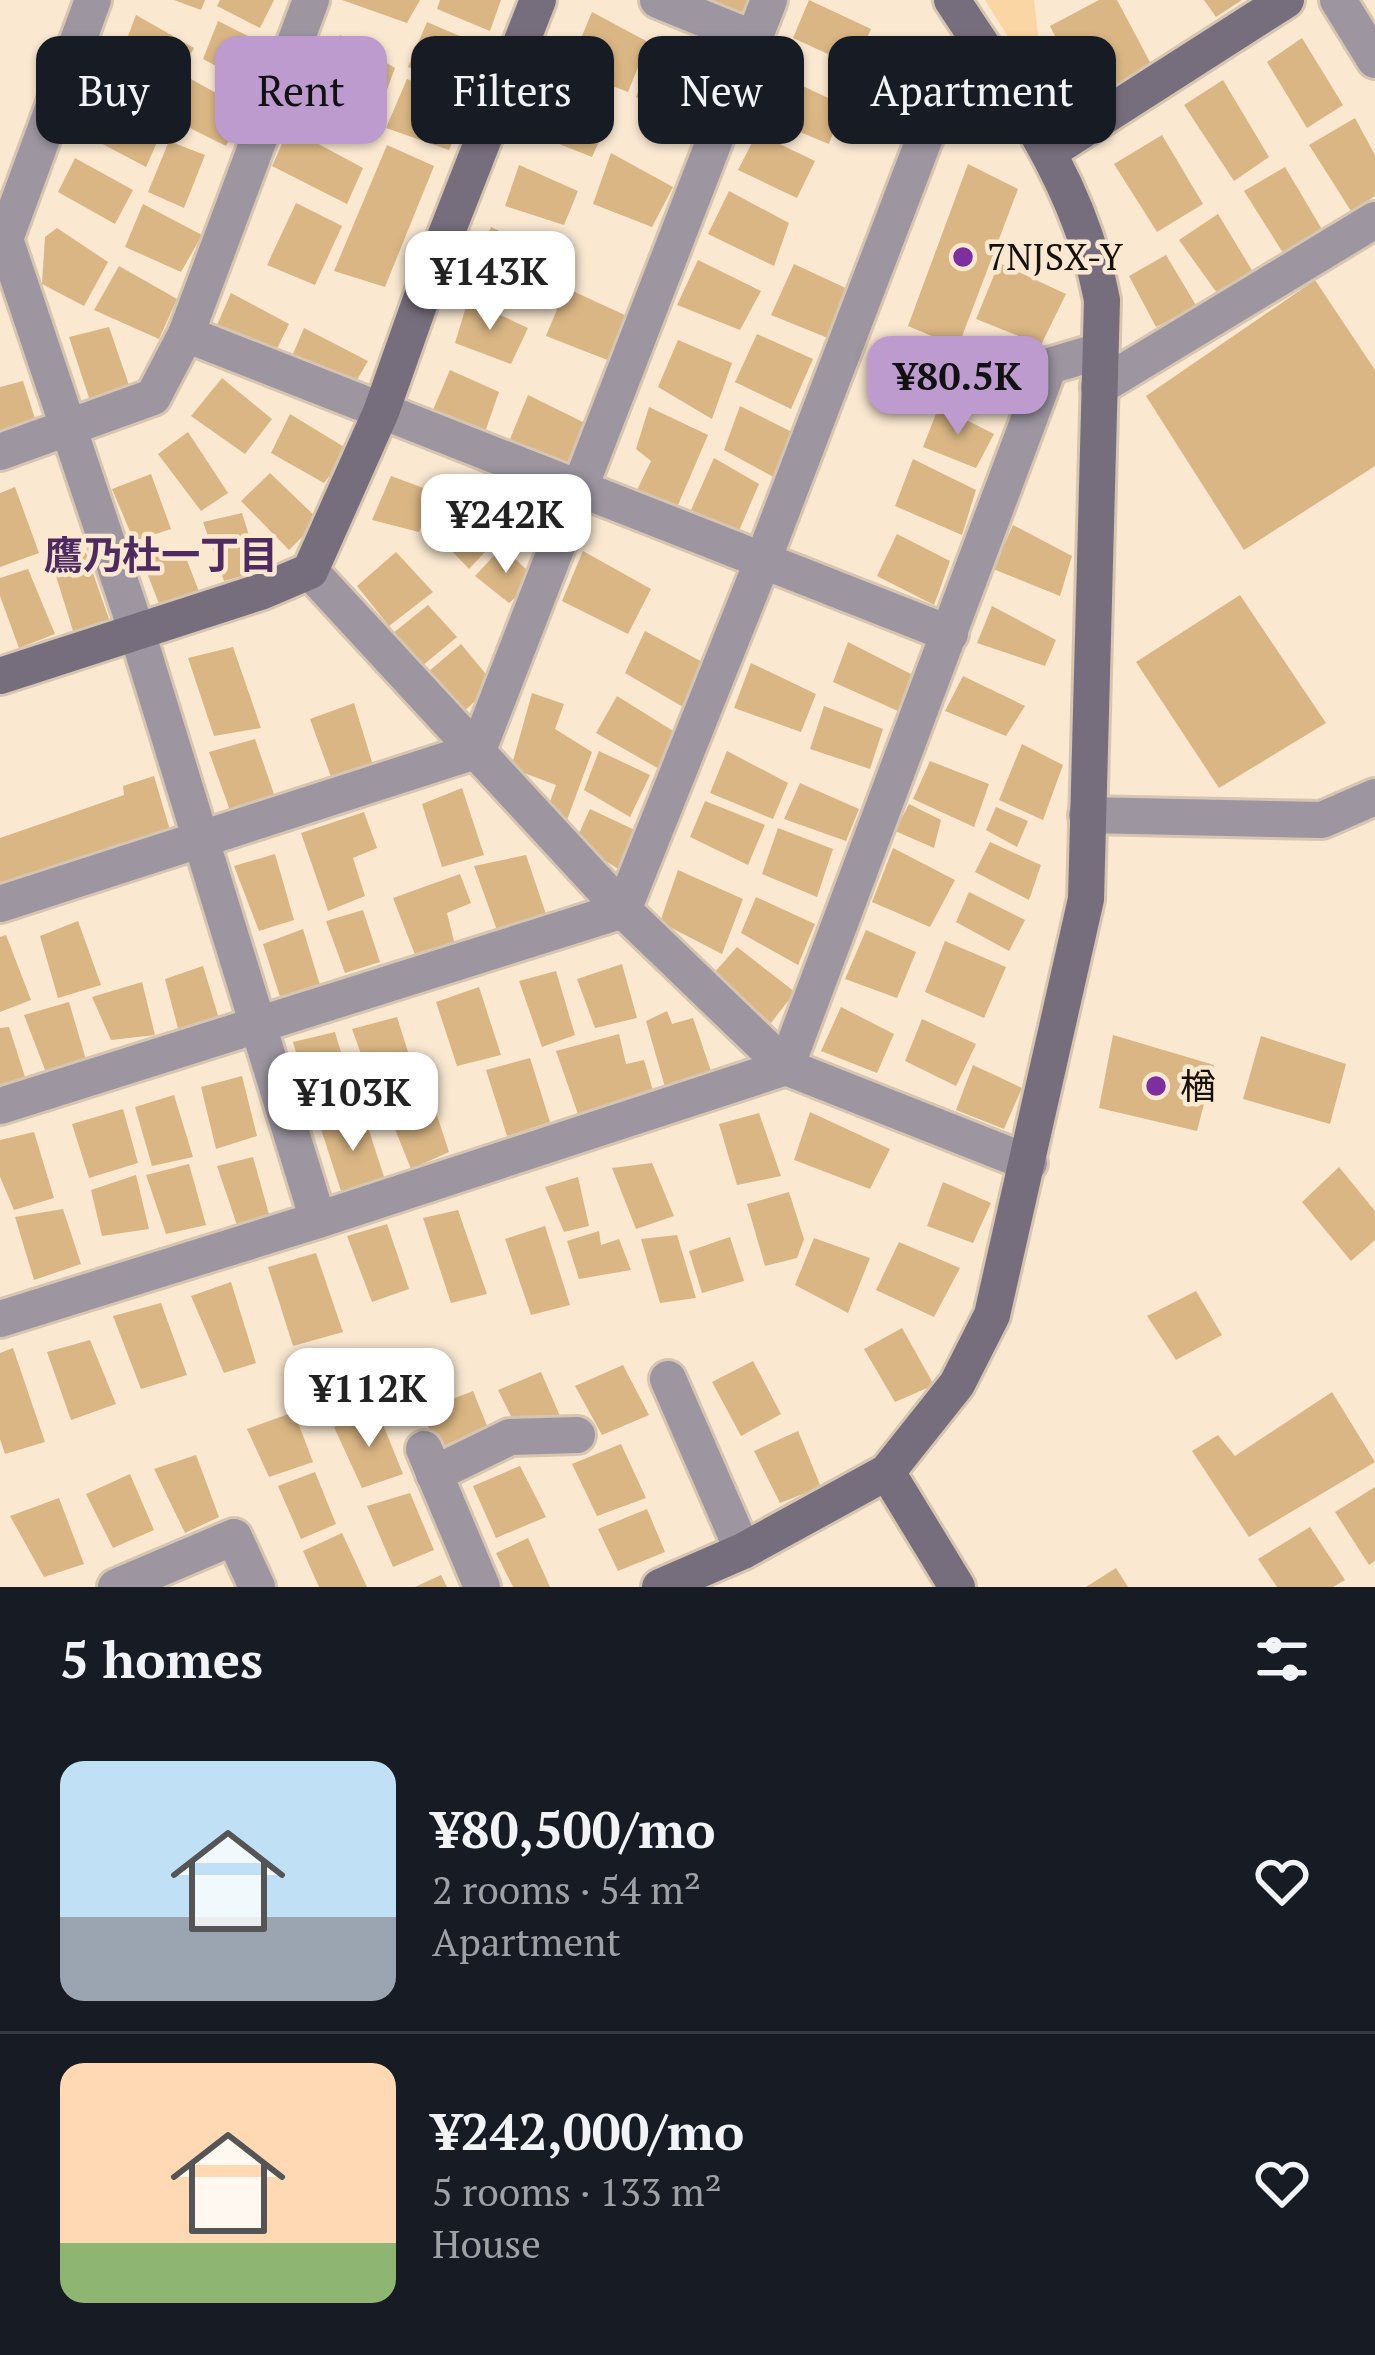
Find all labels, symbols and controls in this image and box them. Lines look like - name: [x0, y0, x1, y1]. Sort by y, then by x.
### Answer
- chip: Buy: [36, 36, 191, 144]
- chip: Rent: [215, 36, 387, 144]
- chip: Filters: [411, 36, 614, 144]
- chip: New: [638, 36, 804, 144]
- chip: Apartment: [828, 36, 1116, 144]
- pin: ¥143K: [406, 231, 574, 333]
- place label: 7NJSX-Y: [987, 233, 1124, 280]
- text: ¥143K: [432, 244, 548, 296]
- marker: 7NJSX-Y: [950, 244, 976, 270]
- pin: ¥80.5K: [860, 336, 1056, 438]
- text: ¥80.5K: [894, 349, 1022, 401]
- pin: ¥242K: [422, 474, 590, 576]
- text: ¥242K: [448, 487, 564, 539]
- district label: 鷹乃杜一丁目: [44, 528, 278, 580]
- pin: ¥103K: [269, 1052, 437, 1154]
- place label: 楢: [1180, 1062, 1216, 1109]
- text: ¥103K: [295, 1065, 411, 1117]
- marker: 楢: [1143, 1073, 1169, 1099]
- pin: ¥112K: [285, 1348, 453, 1450]
- text: ¥112K: [311, 1361, 427, 1413]
- text: 5 homes: [60, 1625, 263, 1693]
- icon: filters: [1249, 1626, 1315, 1692]
- text: ¥80,500/mo: [432, 1795, 715, 1863]
- icon: home: [156, 1809, 300, 1953]
- icon: heart: [1249, 1848, 1315, 1914]
- text: 2 rooms · 54 m²: [432, 1863, 701, 1915]
- text: Apartment: [432, 1915, 621, 1967]
- text: ¥242,000/mo: [432, 2097, 744, 2165]
- icon: home: [156, 2111, 300, 2255]
- icon: heart: [1249, 2150, 1315, 2216]
- text: 5 rooms · 133 m²: [432, 2165, 722, 2217]
- text: House: [432, 2217, 541, 2269]

